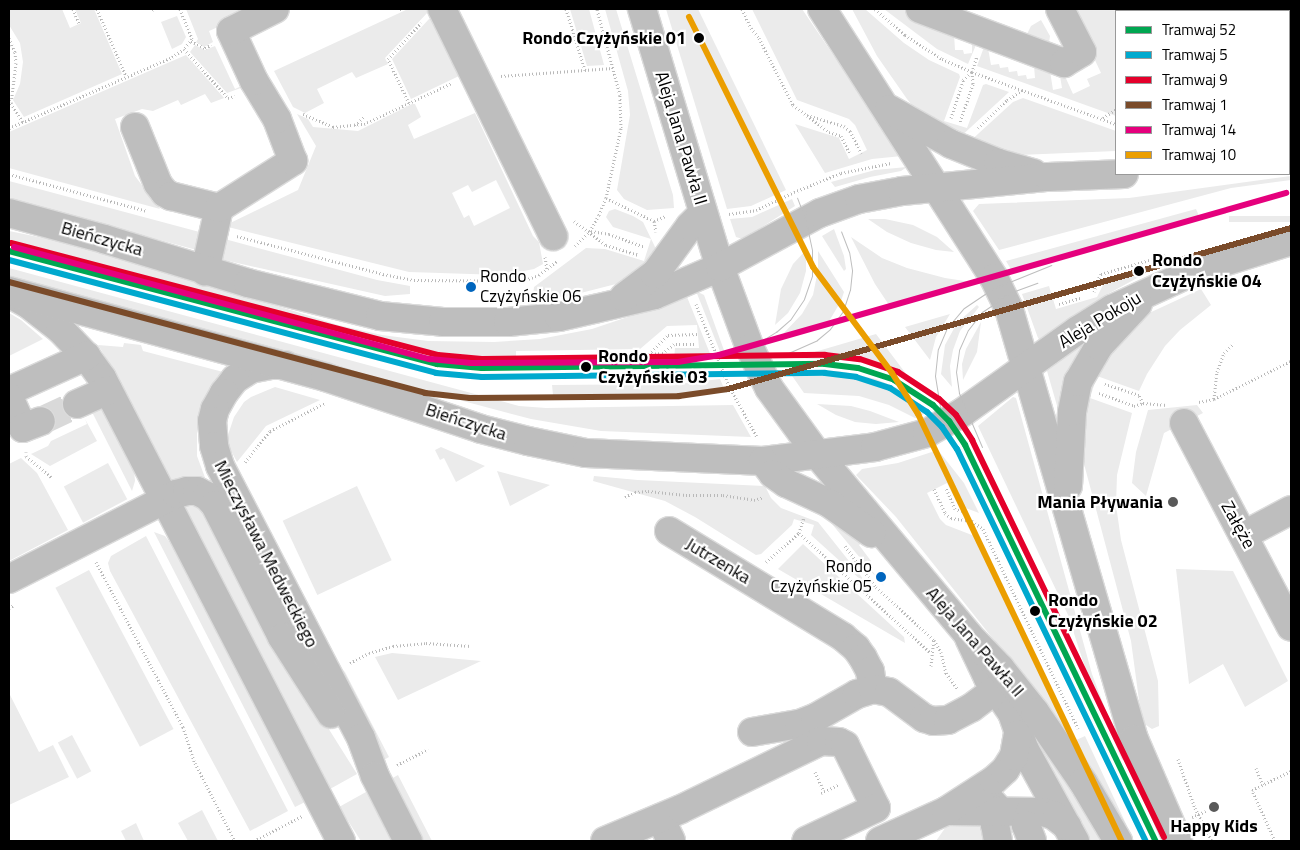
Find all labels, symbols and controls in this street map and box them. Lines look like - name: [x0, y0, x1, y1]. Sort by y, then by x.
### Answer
- legend: [1115, 10, 1290, 175]
- text: Tramwaj 52: [1162, 18, 1236, 41]
- place label: Rondo Czyżyńskie 01: [522, 27, 686, 49]
- marker: Rondo Czyżyńskie 01: [690, 29, 708, 47]
- text: Tramwaj 5: [1162, 43, 1228, 66]
- text: Tramwaj 9: [1162, 68, 1228, 91]
- street label: Aleja Jana Pawła II: [650, 69, 712, 207]
- text: Tramwaj 1: [1162, 93, 1228, 116]
- text: Tramwaj 14: [1162, 118, 1236, 141]
- text: Tramwaj 10: [1162, 143, 1236, 166]
- street label: Bieńczycka: [59, 217, 145, 261]
- place label: Rondo Czyżyńskie 04: [1152, 250, 1262, 292]
- marker: Rondo Czyżyńskie 04: [1130, 262, 1148, 280]
- place label: Rondo Czyżyńskie 06: [480, 267, 581, 307]
- marker: Rondo Czyżyńskie 06: [466, 282, 476, 292]
- street label: Aleja Pokoju: [1055, 287, 1145, 353]
- place label: Rondo Czyżyńskie 03: [598, 346, 708, 388]
- marker: Rondo Czyżyńskie 03: [577, 358, 595, 376]
- street label: Bieńczycka: [423, 399, 509, 445]
- street label: Mieczysława Medweckiego: [209, 457, 323, 651]
- place label: Mania Pływania: [1037, 491, 1163, 513]
- marker: Mania Pływania: [1167, 496, 1179, 508]
- street label: Załęże: [1216, 498, 1260, 552]
- street label: Jutrzenka: [682, 533, 754, 589]
- place label: Rondo Czyżyńskie 05: [771, 557, 872, 597]
- marker: Rondo Czyżyńskie 05: [876, 572, 886, 582]
- street label: Aleja Jana Pawła II: [921, 583, 1029, 701]
- place label: Rondo Czyżyńskie 02: [1048, 590, 1158, 632]
- marker: Rondo Czyżyńskie 02: [1026, 602, 1044, 620]
- marker: Happy Kids: [1208, 801, 1220, 813]
- place label: Happy Kids: [1170, 815, 1258, 837]

